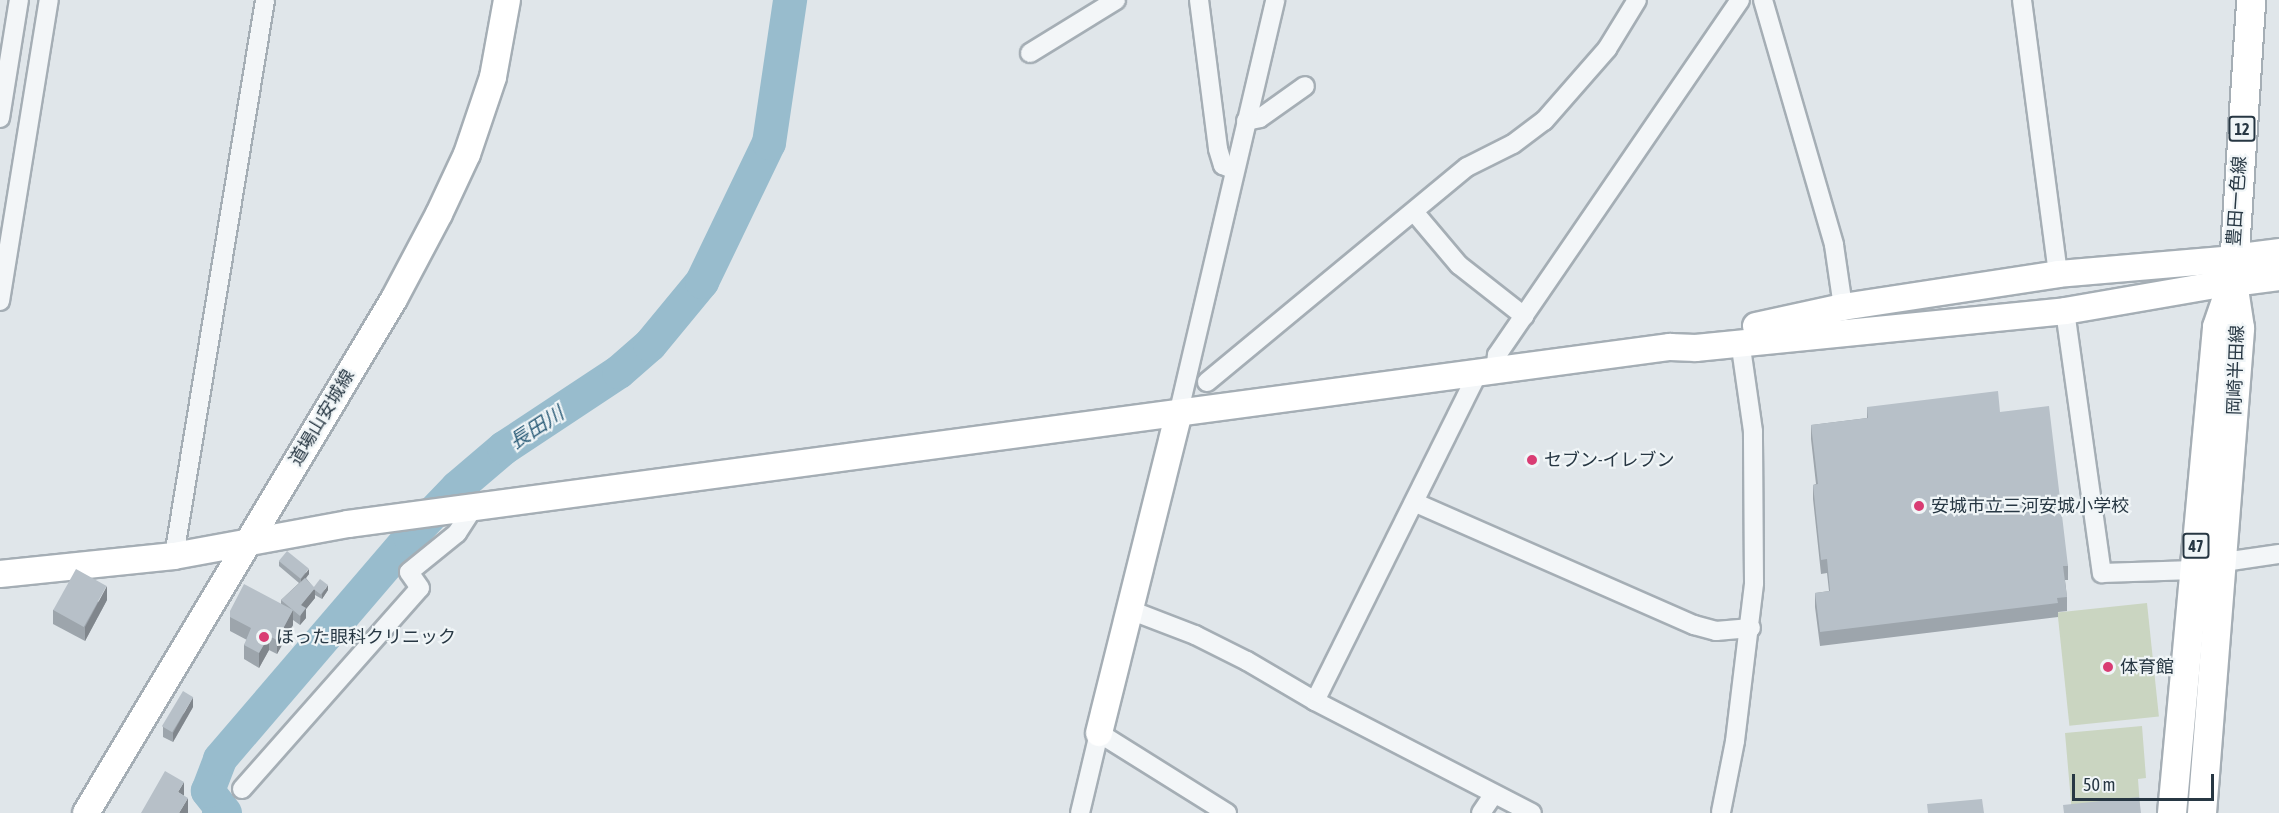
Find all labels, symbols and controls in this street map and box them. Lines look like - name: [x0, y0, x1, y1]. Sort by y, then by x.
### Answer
- road number: 12: [2227, 116, 2257, 142]
- street label: 豊田一色線: [2223, 155, 2251, 247]
- street label: 岡崎半田線: [2224, 325, 2248, 415]
- street label: 道場山安城線: [285, 366, 359, 470]
- water label: 長田川: [504, 401, 568, 453]
- place label: セブン-イレブン: [1544, 449, 1674, 471]
- marker: セブン-イレブン: [1525, 453, 1539, 467]
- place label: 安城市立三河安城小学校: [1931, 495, 2129, 517]
- marker: 安城市立三河安城小学校: [1912, 499, 1926, 513]
- road number: 47: [2181, 533, 2211, 559]
- place label: ほった眼科クリニック: [276, 626, 456, 648]
- marker: ほった眼科クリニック: [257, 630, 271, 644]
- place label: 体育館: [2120, 656, 2174, 678]
- marker: 体育館: [2101, 660, 2115, 674]
- scale bar: [2075, 762, 2218, 800]
- text: 50 m: [2083, 774, 2115, 795]

